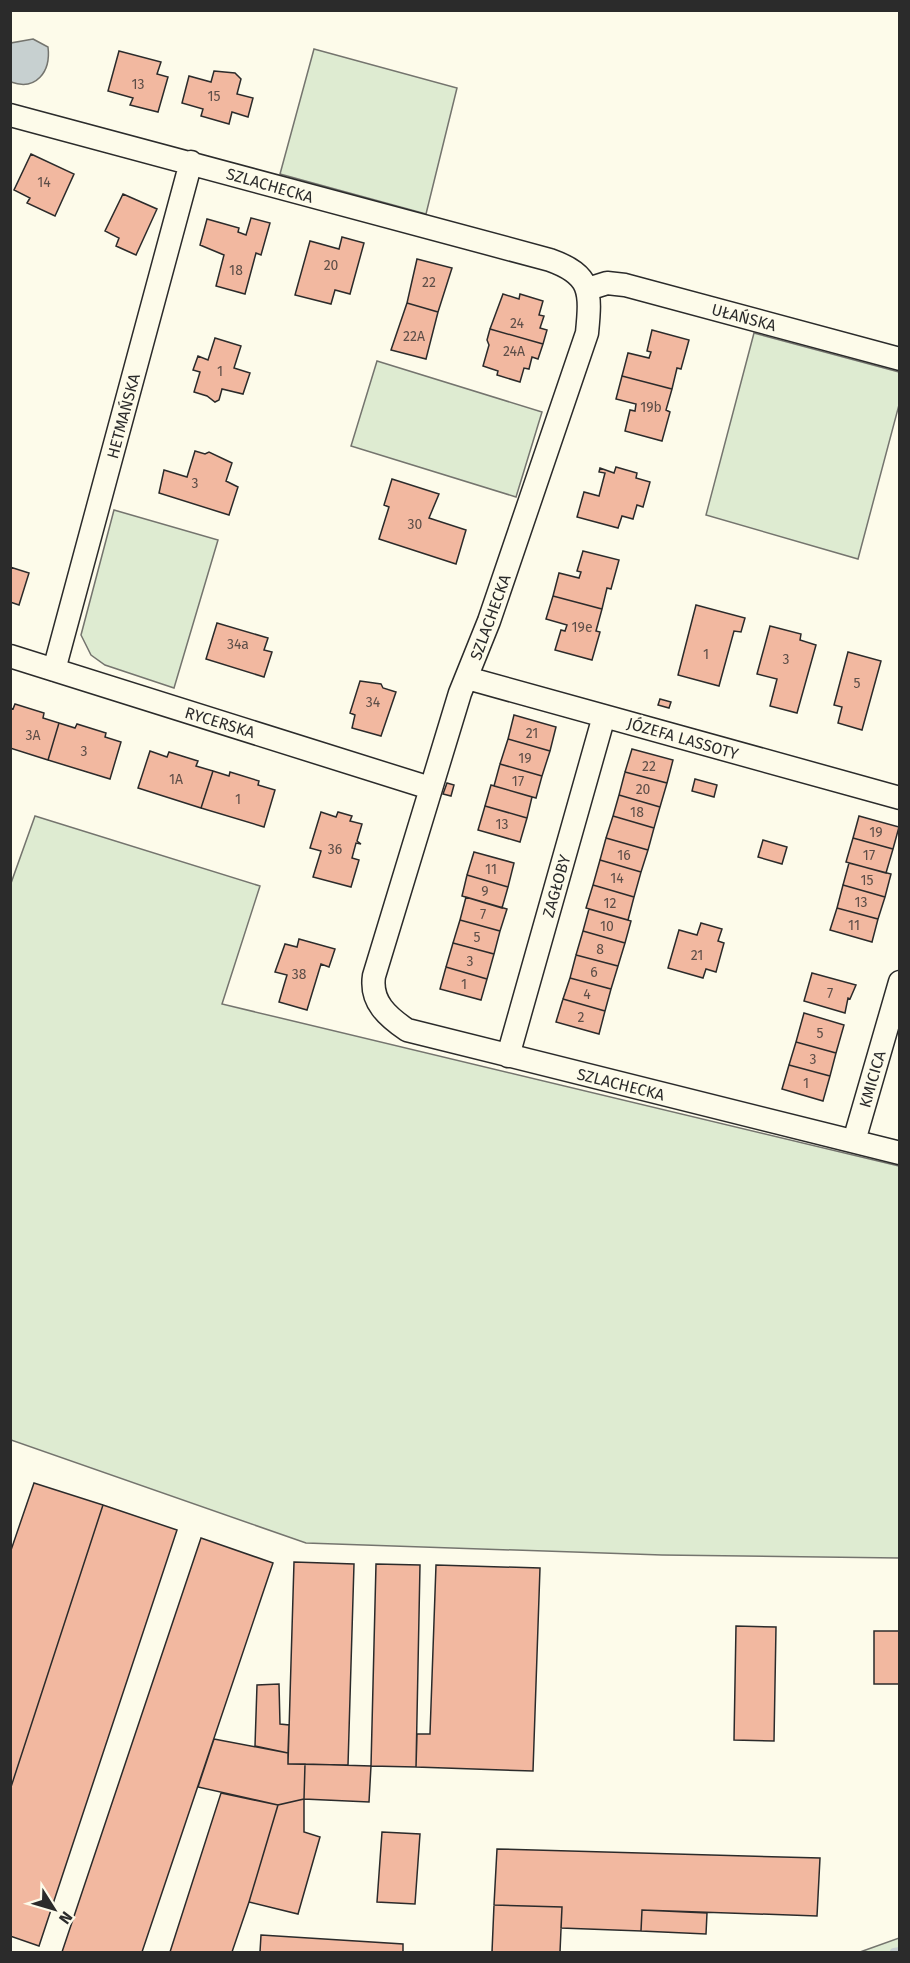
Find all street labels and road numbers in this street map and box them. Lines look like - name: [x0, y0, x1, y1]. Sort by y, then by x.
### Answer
- street label: SZLACHECKA: [224, 164, 316, 207]
- street label: UŁAŃSKA: [709, 299, 779, 335]
- street label: HETMAŃSKA: [102, 370, 144, 461]
- street label: SZLACHECKA: [466, 571, 515, 663]
- street label: RYCERSKA: [183, 703, 258, 742]
- street label: JÓZEFA LASSOTY: [625, 713, 741, 764]
- street label: ZAGŁOBY: [539, 852, 575, 920]
- street label: KMICICA: [855, 1048, 890, 1110]
- street label: SZLACHECKA: [575, 1064, 667, 1105]

